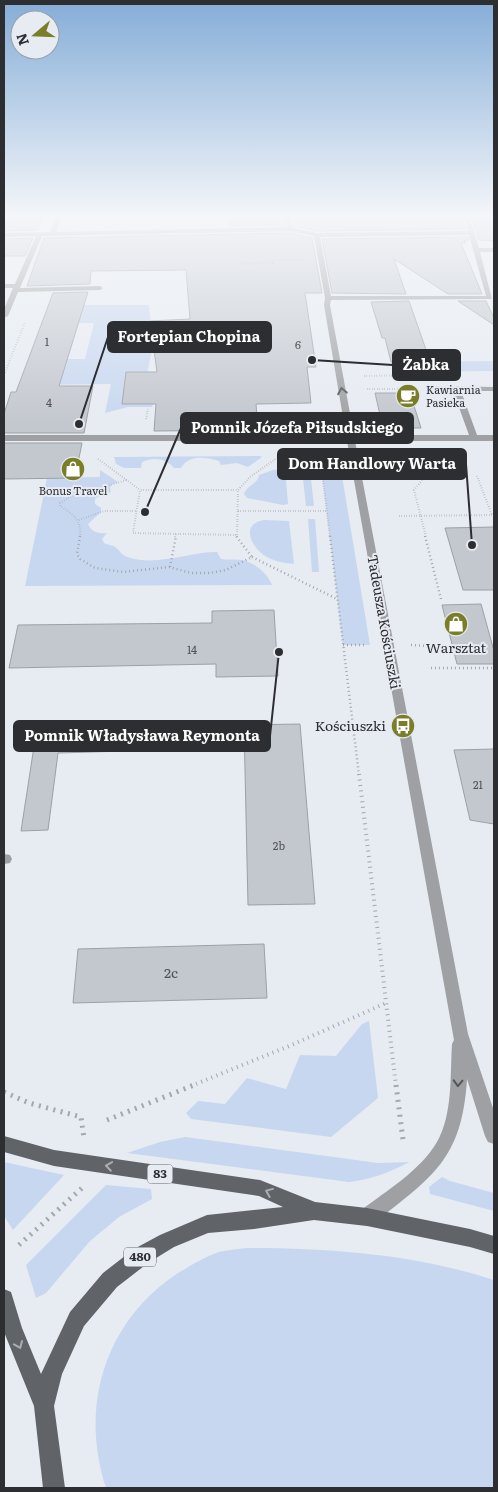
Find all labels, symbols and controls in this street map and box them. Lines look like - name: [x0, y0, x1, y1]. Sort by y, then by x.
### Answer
- north arrow: [10, 10, 60, 60]
- text: N: [10, 31, 33, 48]
- callout: Fortepian Chopina: [108, 322, 271, 352]
- text: Fortepian Chopina: [118, 324, 261, 347]
- house number: 1: [45, 333, 50, 349]
- house number: 6: [295, 336, 301, 352]
- callout: Żabka: [393, 350, 460, 380]
- text: Żabka: [402, 352, 450, 375]
- place label: Kawiarnia Pasieka: [426, 381, 481, 410]
- cafe icon: Kawiarnia Pasieka: [395, 383, 421, 409]
- one-way arrow: [337, 387, 348, 395]
- house number: 4: [46, 394, 52, 410]
- callout: Pomnik Józefa Piłsudskiego: [181, 413, 413, 443]
- text: Pomnik Józefa Piłsudskiego: [191, 415, 403, 438]
- callout: Dom Handlowy Warta: [278, 449, 466, 479]
- text: Dom Handlowy Warta: [288, 451, 456, 474]
- shop icon: Bonus Travel: [60, 456, 86, 482]
- place label: Bonus Travel: [39, 482, 108, 498]
- street label: Tadeusza Kościuszki: [363, 553, 407, 691]
- shop icon: Warsztat: [443, 611, 469, 637]
- place label: Warsztat: [426, 637, 487, 657]
- house number: 14: [187, 641, 197, 657]
- bus stop icon: Kościuszki: [390, 713, 416, 739]
- place label: Kościuszki: [315, 715, 386, 735]
- callout: Pomnik Władysława Reymonta: [14, 721, 270, 751]
- text: Pomnik Władysława Reymonta: [24, 723, 260, 746]
- house number: 21: [473, 776, 484, 792]
- house number: 2b: [273, 837, 285, 853]
- house number: 2c: [164, 962, 178, 982]
- one-way arrow: [453, 1080, 463, 1087]
- one-way arrow: [105, 1161, 113, 1172]
- road number: 83: [148, 1164, 172, 1184]
- one-way arrow: [265, 1188, 274, 1198]
- road number: 480: [124, 1248, 156, 1266]
- one-way arrow: [12, 1340, 23, 1349]

